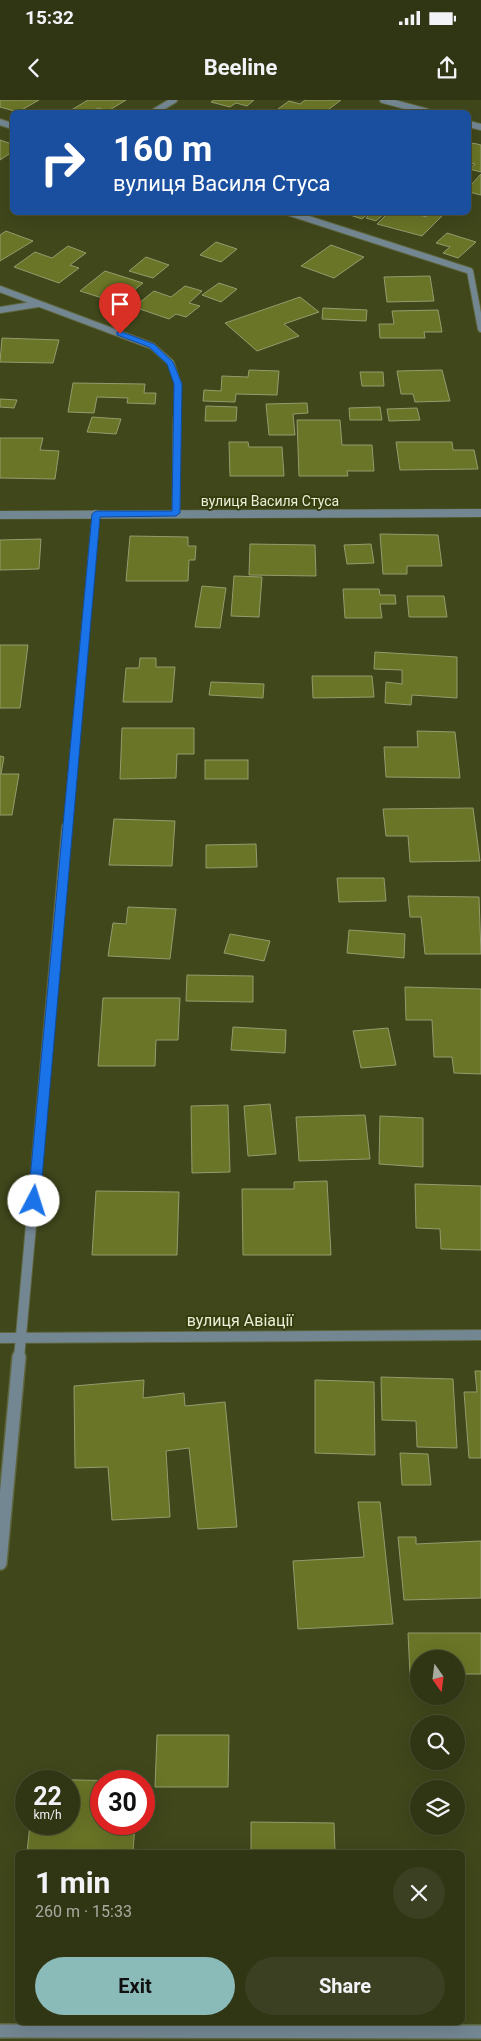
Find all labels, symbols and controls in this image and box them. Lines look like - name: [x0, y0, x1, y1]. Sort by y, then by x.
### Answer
- text: 15:32: [25, 6, 74, 29]
- icon: back: [20, 54, 48, 82]
- icon: share: [433, 54, 461, 82]
- text: Beeline: [204, 55, 277, 80]
- text: 160 m: [113, 129, 212, 170]
- icon: right: [30, 130, 95, 195]
- text: вулиця Василя Стуса: [113, 171, 330, 196]
- pin: [99, 283, 141, 334]
- icon: arrive: [106, 290, 134, 318]
- street label: вулиця Василя Стуса: [201, 493, 339, 509]
- position arrow: [7, 1174, 59, 1226]
- street label: вулиця Авіації: [187, 1311, 294, 1330]
- north arrow: [410, 1650, 465, 1705]
- map controls: [410, 1650, 465, 1835]
- button: search: [410, 1715, 465, 1770]
- speed limit sign: 30: [90, 1770, 155, 1835]
- button: layers: [410, 1780, 465, 1835]
- text: 22: [33, 1782, 62, 1811]
- text: km/h: [33, 1808, 62, 1822]
- text: 1 min: [35, 1865, 110, 1900]
- button: close: [393, 1867, 445, 1919]
- text: 260 m · 15:33: [35, 1902, 132, 1921]
- button: Exit: [35, 1957, 235, 2015]
- button: Share: [245, 1957, 445, 2015]

